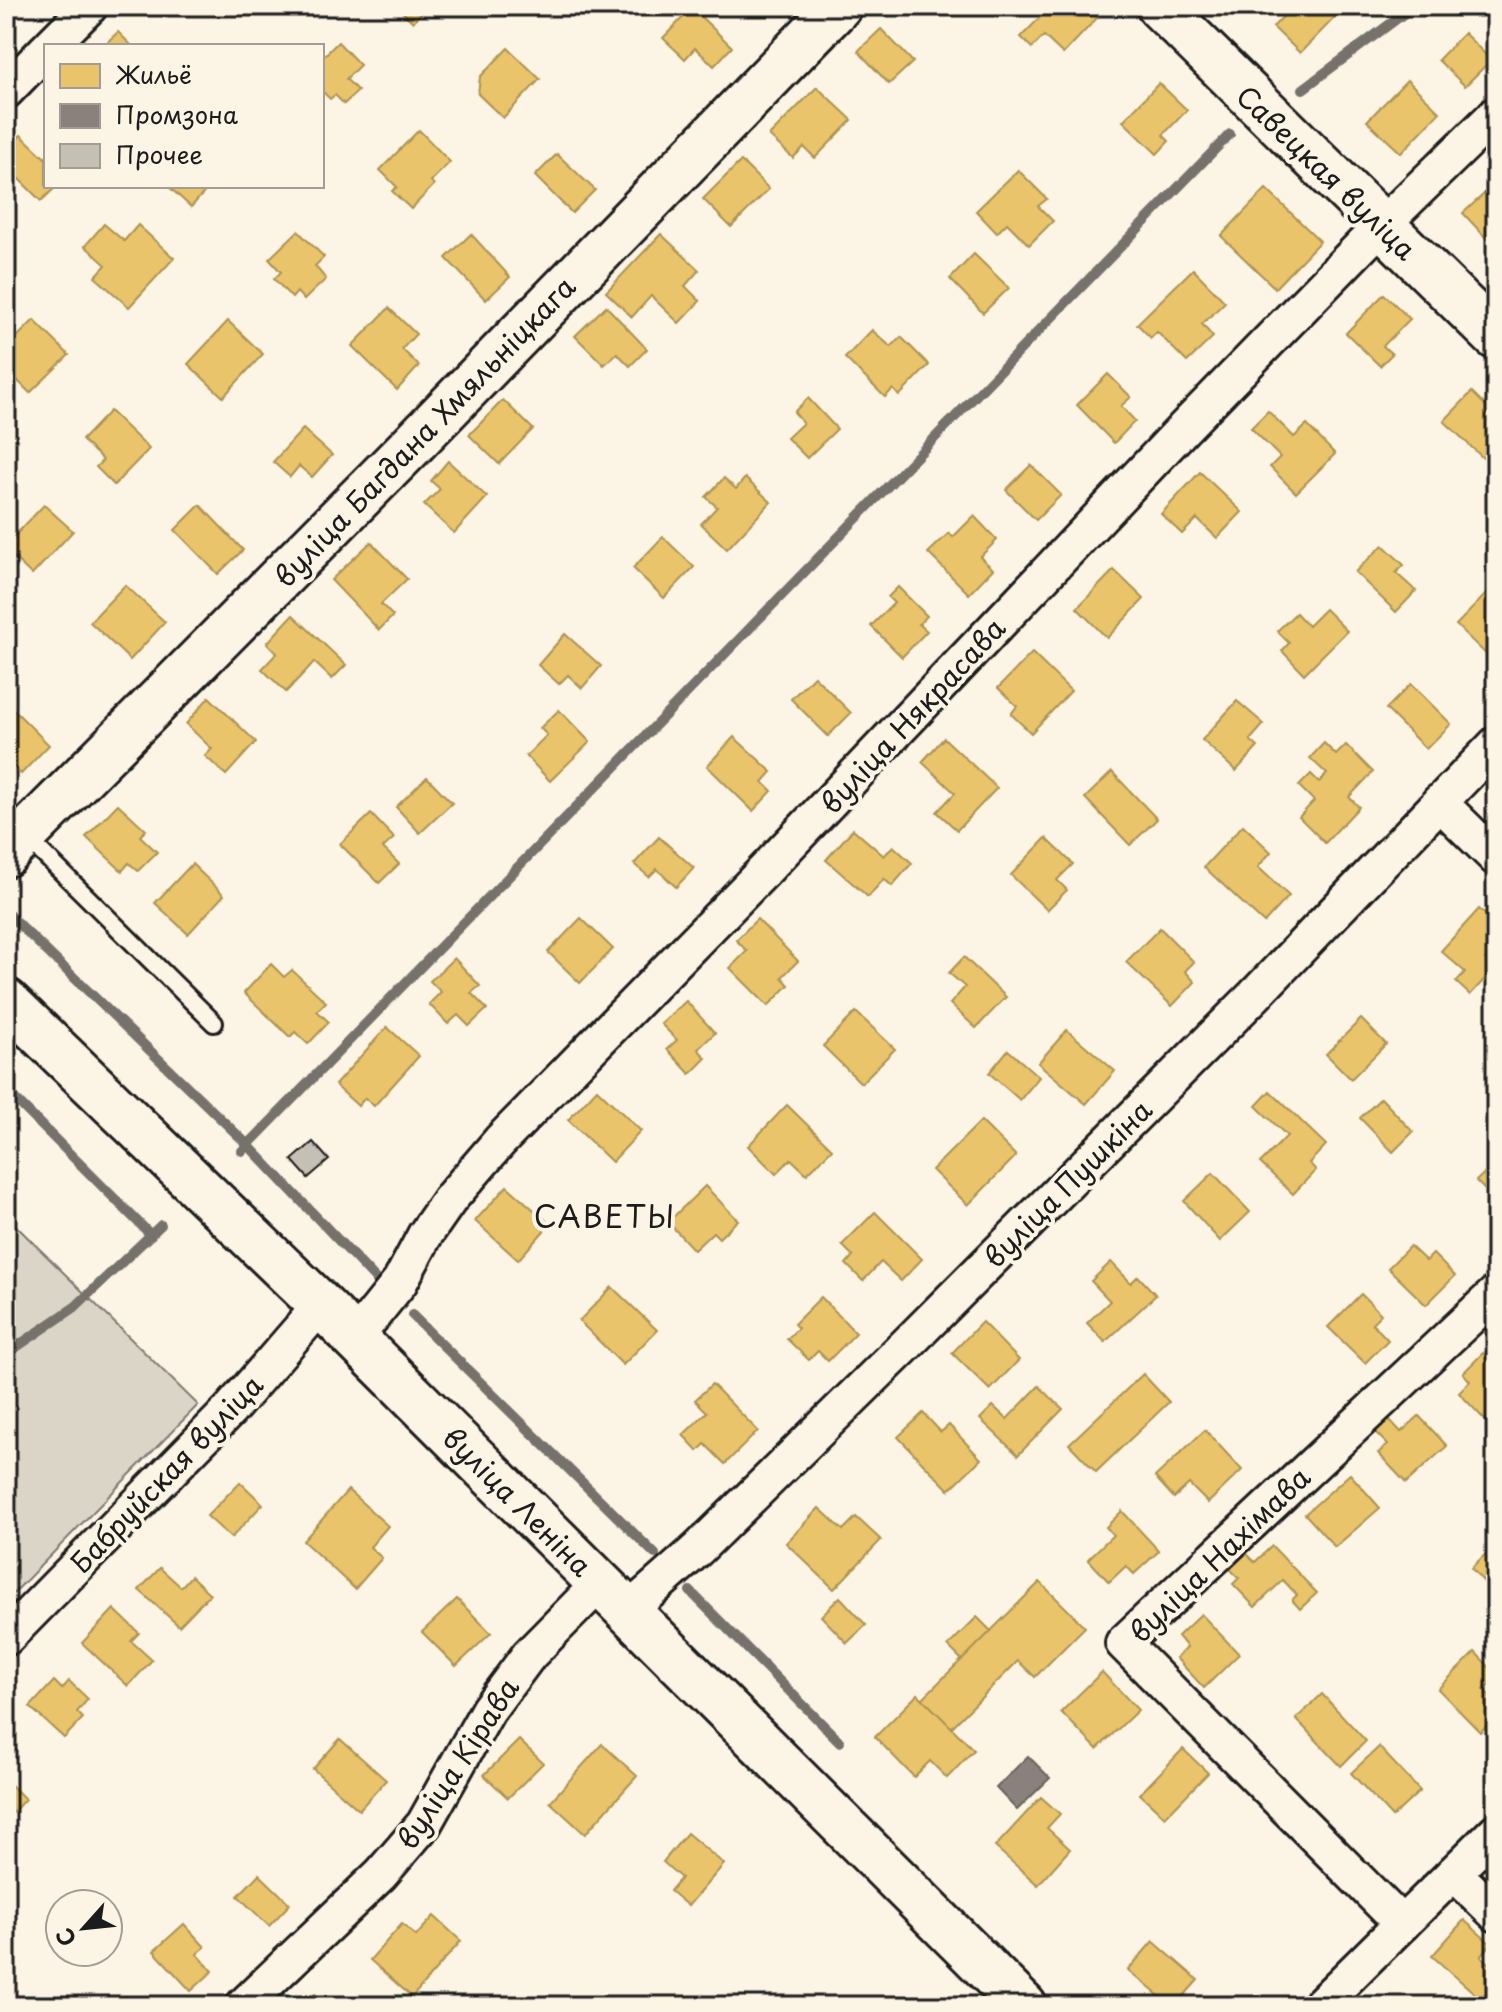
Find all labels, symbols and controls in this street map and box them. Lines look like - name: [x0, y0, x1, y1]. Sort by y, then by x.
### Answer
- legend: [44, 44, 324, 188]
- text: Жильё: [115, 56, 192, 92]
- street label: Савецкая вуліца: [1227, 75, 1427, 270]
- text: Промзона: [116, 96, 238, 132]
- text: Прочее: [116, 136, 203, 172]
- street label: вуліца Багдана Хмяльніцкага: [263, 265, 585, 596]
- street label: вуліца Някрасава: [809, 607, 1015, 823]
- street label: вуліца Пушкіна: [973, 1089, 1161, 1277]
- district label: САВЕТЫ: [534, 1193, 676, 1238]
- street label: Бабруйская вуліца: [60, 1363, 273, 1582]
- street label: вуліца Леніна: [433, 1416, 603, 1586]
- street label: вуліца Нахімава: [1119, 1456, 1320, 1652]
- street label: вуліца Кірава: [385, 1668, 529, 1857]
- north arrow: [44, 1888, 124, 1968]
- text: С: [46, 1923, 83, 1953]

